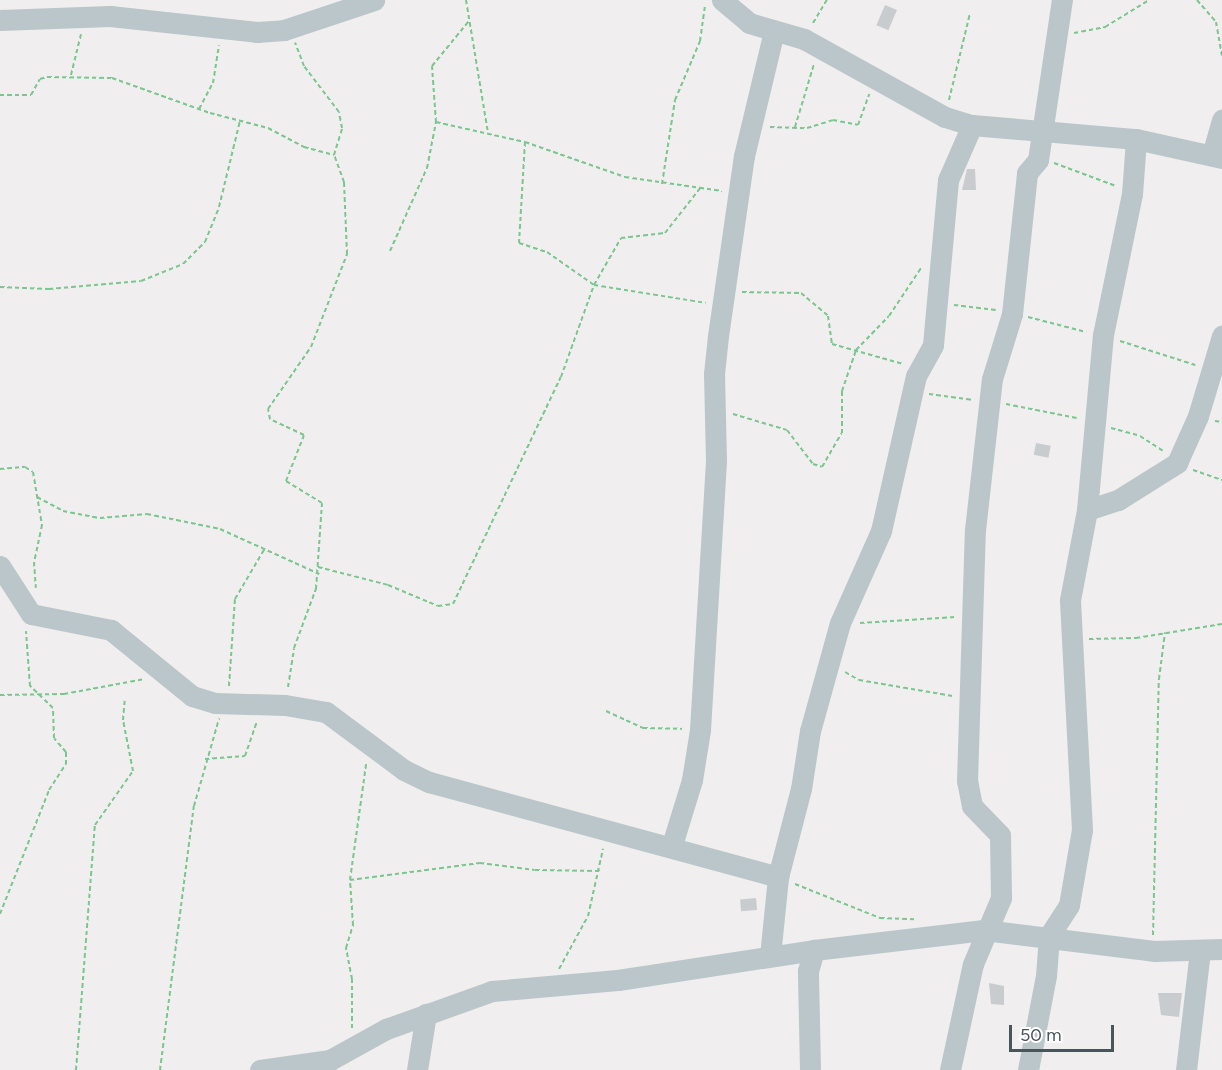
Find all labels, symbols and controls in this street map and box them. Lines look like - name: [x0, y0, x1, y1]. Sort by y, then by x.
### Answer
- scale bar: [1012, 1013, 1117, 1051]
- text: 50 m: [1020, 1024, 1062, 1046]

